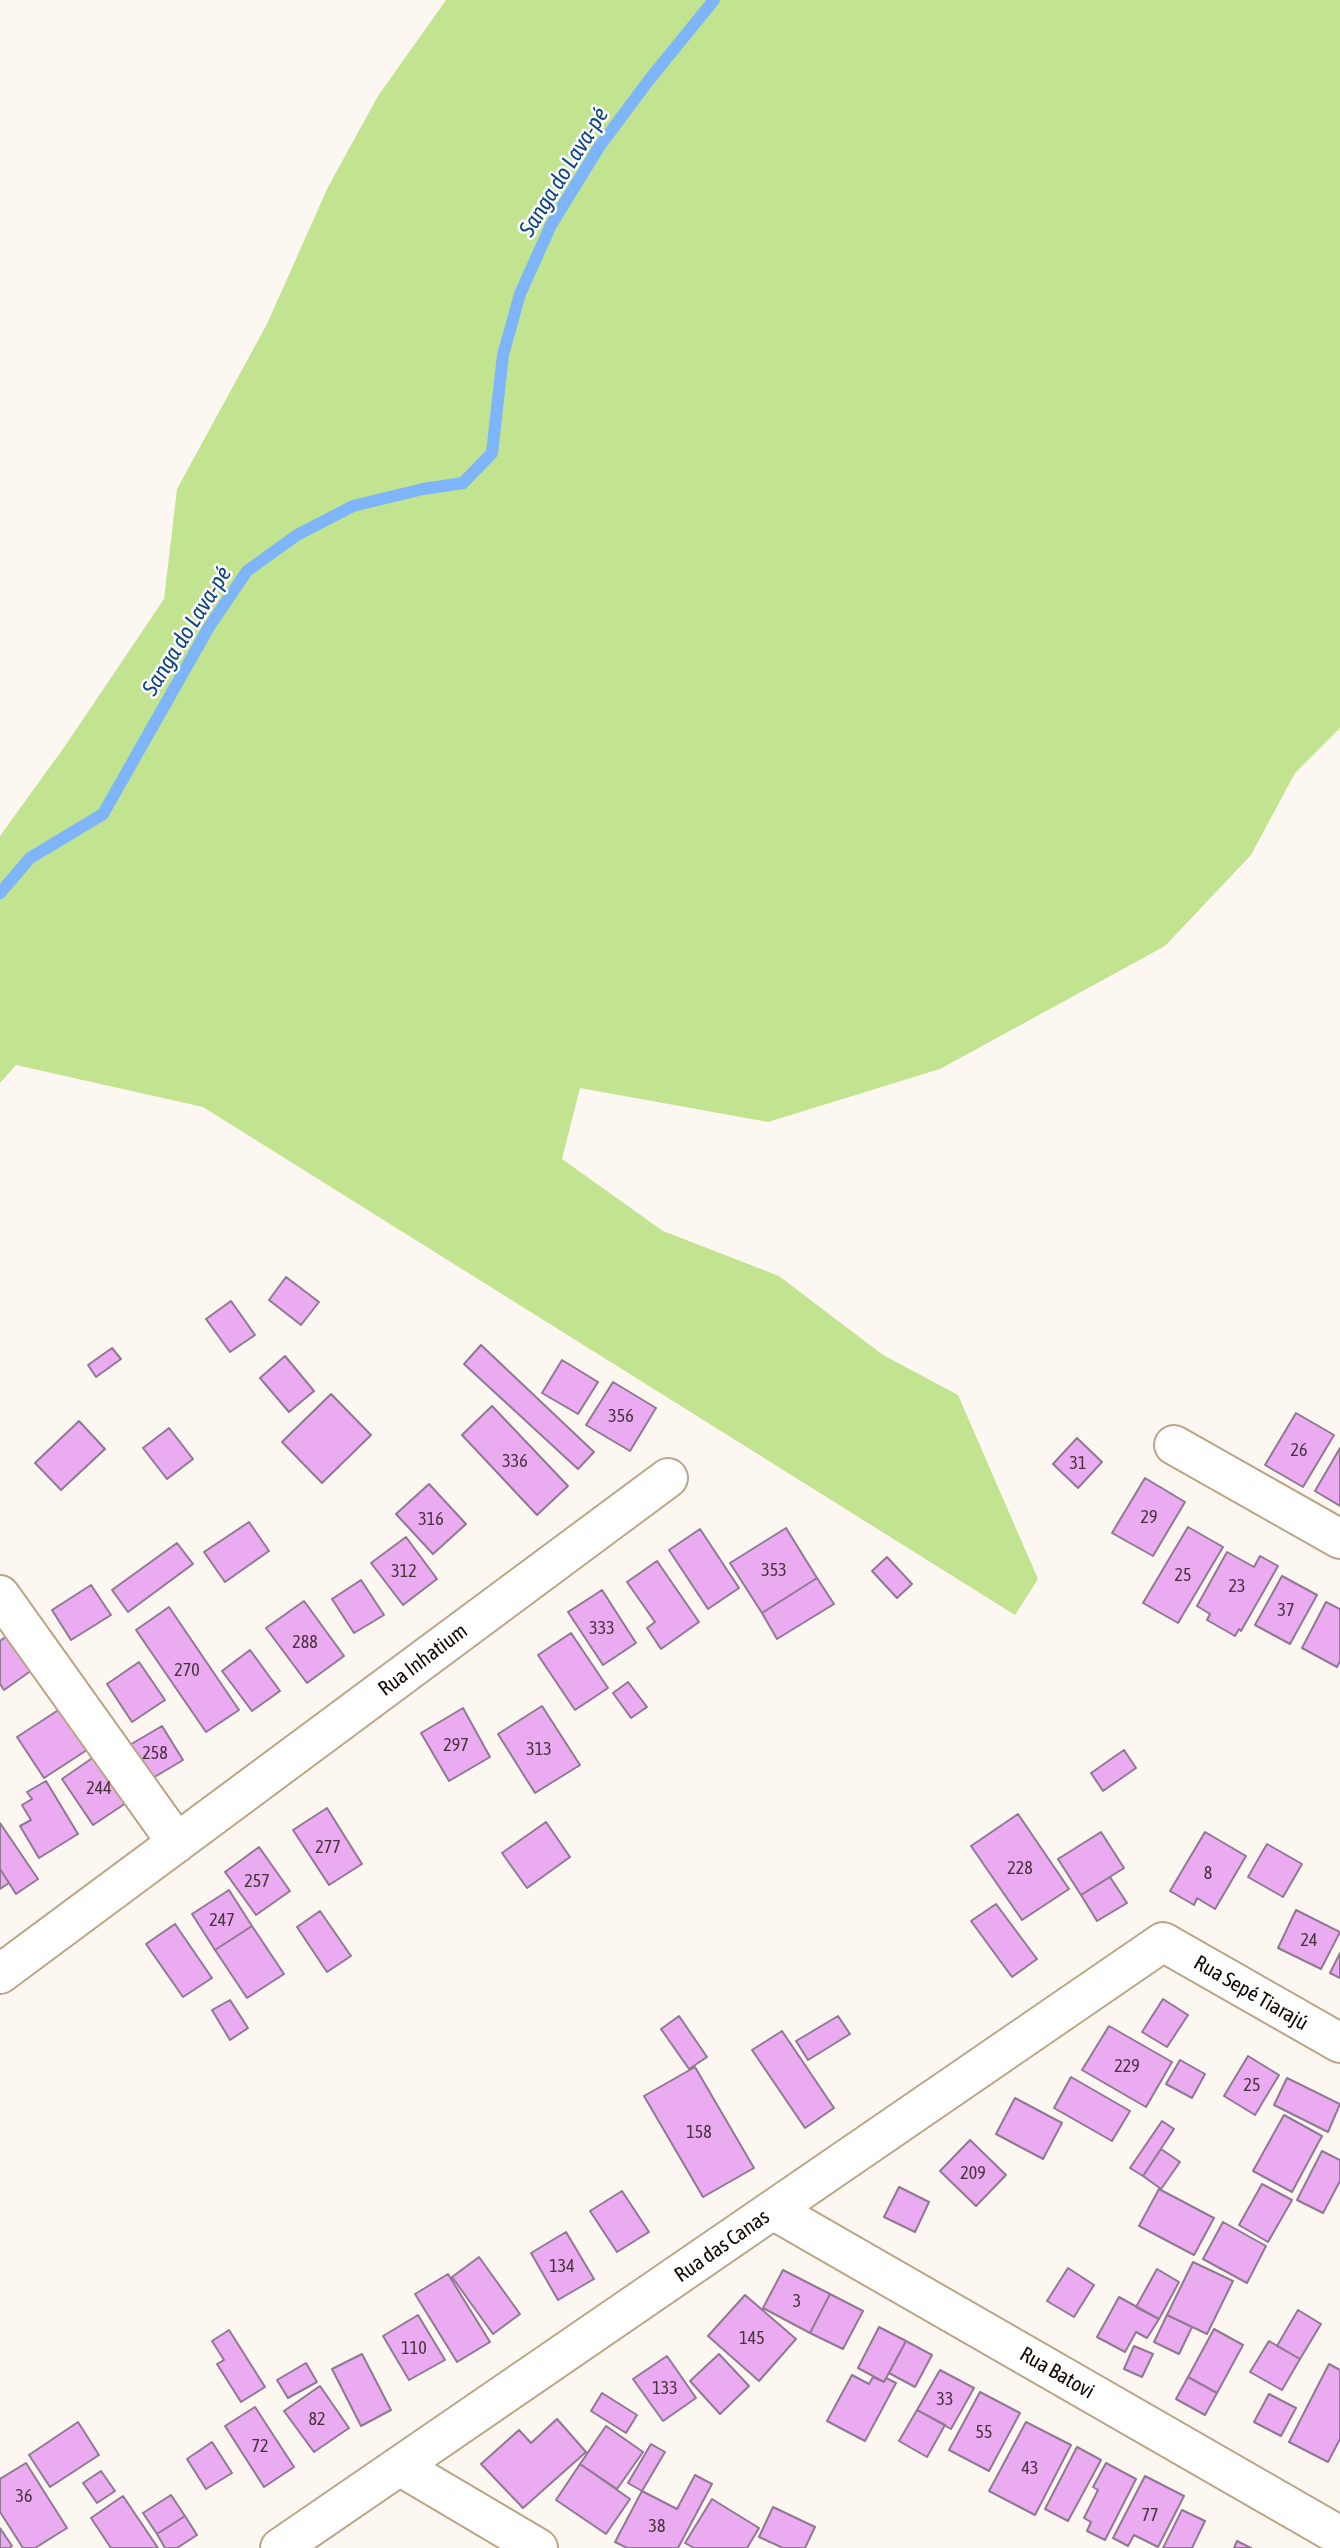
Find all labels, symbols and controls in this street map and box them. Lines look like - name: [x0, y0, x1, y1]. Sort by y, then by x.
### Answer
- water label: Sanga do Lava-pé: [513, 102, 615, 242]
- water label: Sanga do Lava-pé: [136, 561, 238, 701]
- house number: 356: [608, 1405, 634, 1427]
- house number: 26: [1291, 1439, 1307, 1461]
- house number: 336: [502, 1450, 528, 1472]
- house number: 31: [1070, 1452, 1086, 1474]
- house number: 29: [1141, 1506, 1157, 1528]
- house number: 316: [418, 1508, 444, 1530]
- house number: 353: [761, 1559, 787, 1581]
- house number: 312: [391, 1560, 417, 1582]
- house number: 25: [1175, 1564, 1191, 1586]
- house number: 23: [1229, 1575, 1245, 1597]
- house number: 37: [1278, 1599, 1294, 1621]
- house number: 333: [589, 1617, 615, 1639]
- street label: Rua Inhatium: [374, 1618, 472, 1702]
- house number: 288: [292, 1631, 318, 1653]
- house number: 270: [174, 1659, 200, 1681]
- house number: 297: [443, 1734, 469, 1756]
- house number: 313: [526, 1738, 552, 1760]
- house number: 258: [142, 1742, 168, 1764]
- house number: 244: [86, 1777, 112, 1799]
- house number: 277: [315, 1836, 341, 1858]
- house number: 228: [1007, 1857, 1033, 1879]
- house number: 8: [1204, 1862, 1212, 1884]
- house number: 257: [244, 1870, 270, 1892]
- house number: 247: [209, 1909, 235, 1931]
- house number: 24: [1301, 1929, 1317, 1951]
- street label: Rua Sepé Tiarajú: [1189, 1950, 1313, 2036]
- house number: 229: [1114, 2055, 1140, 2077]
- house number: 25: [1244, 2074, 1260, 2096]
- house number: 158: [686, 2121, 712, 2143]
- house number: 209: [960, 2162, 986, 2184]
- street label: Rua das Canas: [670, 2204, 774, 2288]
- house number: 134: [549, 2255, 575, 2277]
- house number: 3: [793, 2290, 801, 2312]
- house number: 145: [739, 2327, 765, 2349]
- house number: 110: [401, 2337, 427, 2359]
- street label: Rua Batovi: [1015, 2342, 1099, 2404]
- house number: 133: [652, 2377, 678, 2399]
- house number: 33: [937, 2388, 953, 2410]
- house number: 82: [309, 2408, 325, 2430]
- house number: 55: [976, 2421, 992, 2443]
- house number: 72: [252, 2435, 268, 2457]
- house number: 43: [1022, 2457, 1038, 2479]
- house number: 36: [16, 2485, 32, 2507]
- house number: 77: [1142, 2504, 1158, 2526]
- house number: 38: [649, 2515, 665, 2537]

